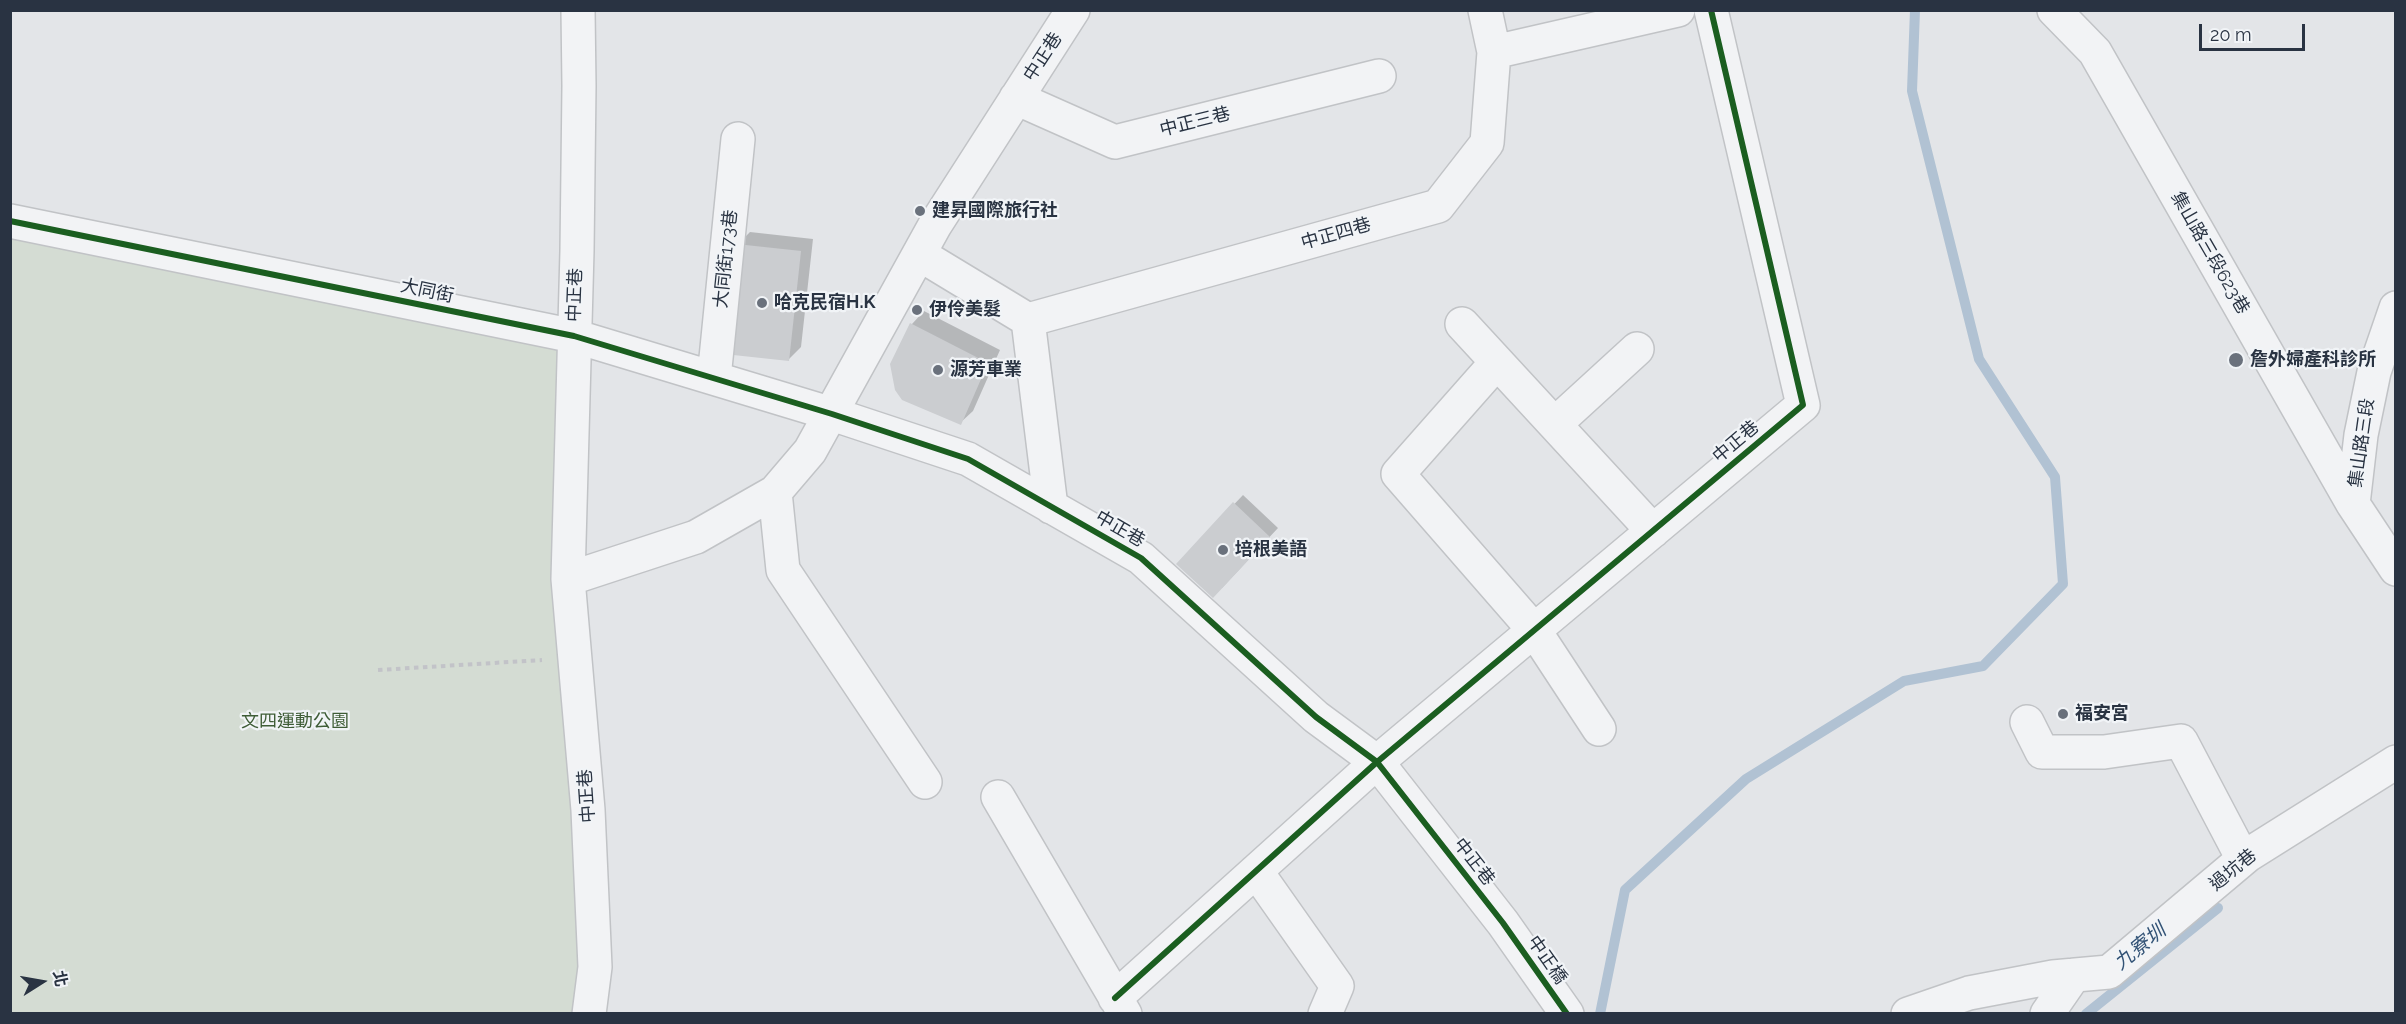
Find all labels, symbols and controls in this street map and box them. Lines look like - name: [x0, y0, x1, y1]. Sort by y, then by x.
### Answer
- scale bar: [2202, 12, 2308, 50]
- text: 20 m: [2210, 24, 2252, 45]
- street label: 中正巷: [1019, 28, 1067, 86]
- street label: 中正三巷: [1157, 103, 1233, 141]
- street label: 集山路三段623巷: [2166, 188, 2254, 318]
- place label: 建昇國際旅行社: [932, 200, 1058, 222]
- marker: 建昇國際旅行社: [913, 204, 927, 218]
- street label: 大同街173巷: [710, 209, 742, 309]
- street label: 中正四巷: [1298, 214, 1374, 254]
- street label: 中正巷: [563, 268, 587, 322]
- street label: 大同街: [398, 275, 456, 307]
- place label: 哈克民宿H.K: [774, 292, 876, 314]
- marker: 哈克民宿H.K: [755, 296, 769, 310]
- place label: 伊伶美髮: [929, 299, 1001, 321]
- marker: 伊伶美髮: [910, 303, 924, 317]
- place label: 詹外婦產科診所: [2250, 349, 2376, 371]
- marker: 詹外婦產科診所: [2227, 351, 2245, 369]
- place label: 源芳車業: [950, 359, 1022, 381]
- marker: 源芳車業: [931, 363, 945, 377]
- street label: 集山路三段: [2345, 397, 2379, 489]
- street label: 中正巷: [1708, 416, 1764, 468]
- street label: 中正巷: [1091, 506, 1149, 552]
- place label: 培根美語: [1235, 539, 1307, 561]
- marker: 培根美語: [1216, 543, 1230, 557]
- place label: 福安宮: [2075, 703, 2129, 725]
- marker: 福安宮: [2056, 707, 2070, 721]
- park label: 文四運動公園: [241, 711, 349, 733]
- street label: 中正巷: [574, 768, 600, 824]
- street label: 中正巷: [1449, 834, 1499, 890]
- street label: 過坑巷: [2205, 845, 2261, 895]
- water label: 九寮圳: [2109, 919, 2171, 975]
- street label: 中正橋: [1523, 932, 1571, 988]
- north arrow: [12, 952, 72, 1012]
- text: 北: [49, 969, 71, 988]

